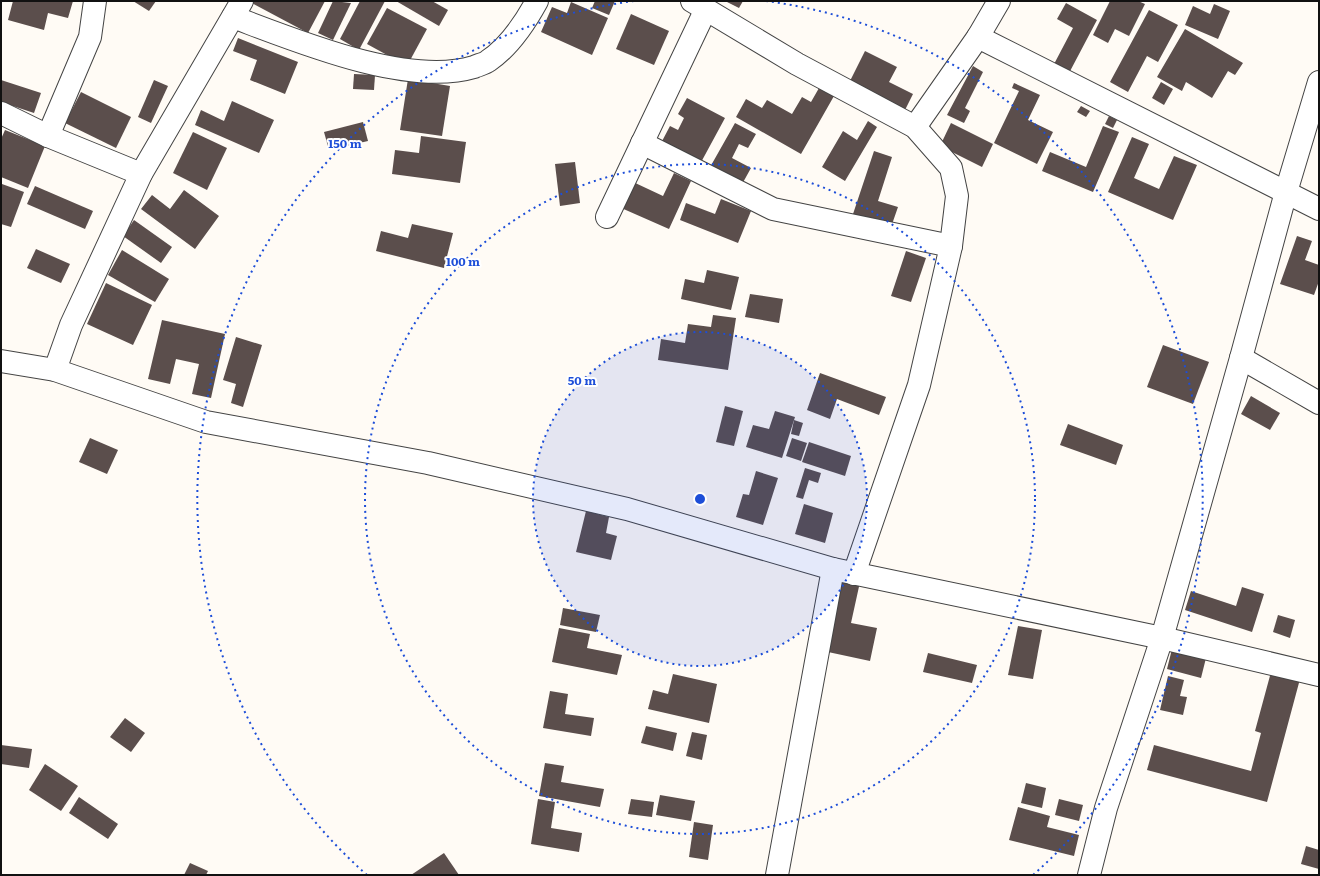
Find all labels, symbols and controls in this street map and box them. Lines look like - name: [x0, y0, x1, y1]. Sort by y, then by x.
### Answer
- text: 150 m: [328, 134, 362, 152]
- text: 100 m: [446, 252, 480, 270]
- text: 50 m: [568, 371, 596, 389]
- centre of rings: [693, 492, 707, 506]

